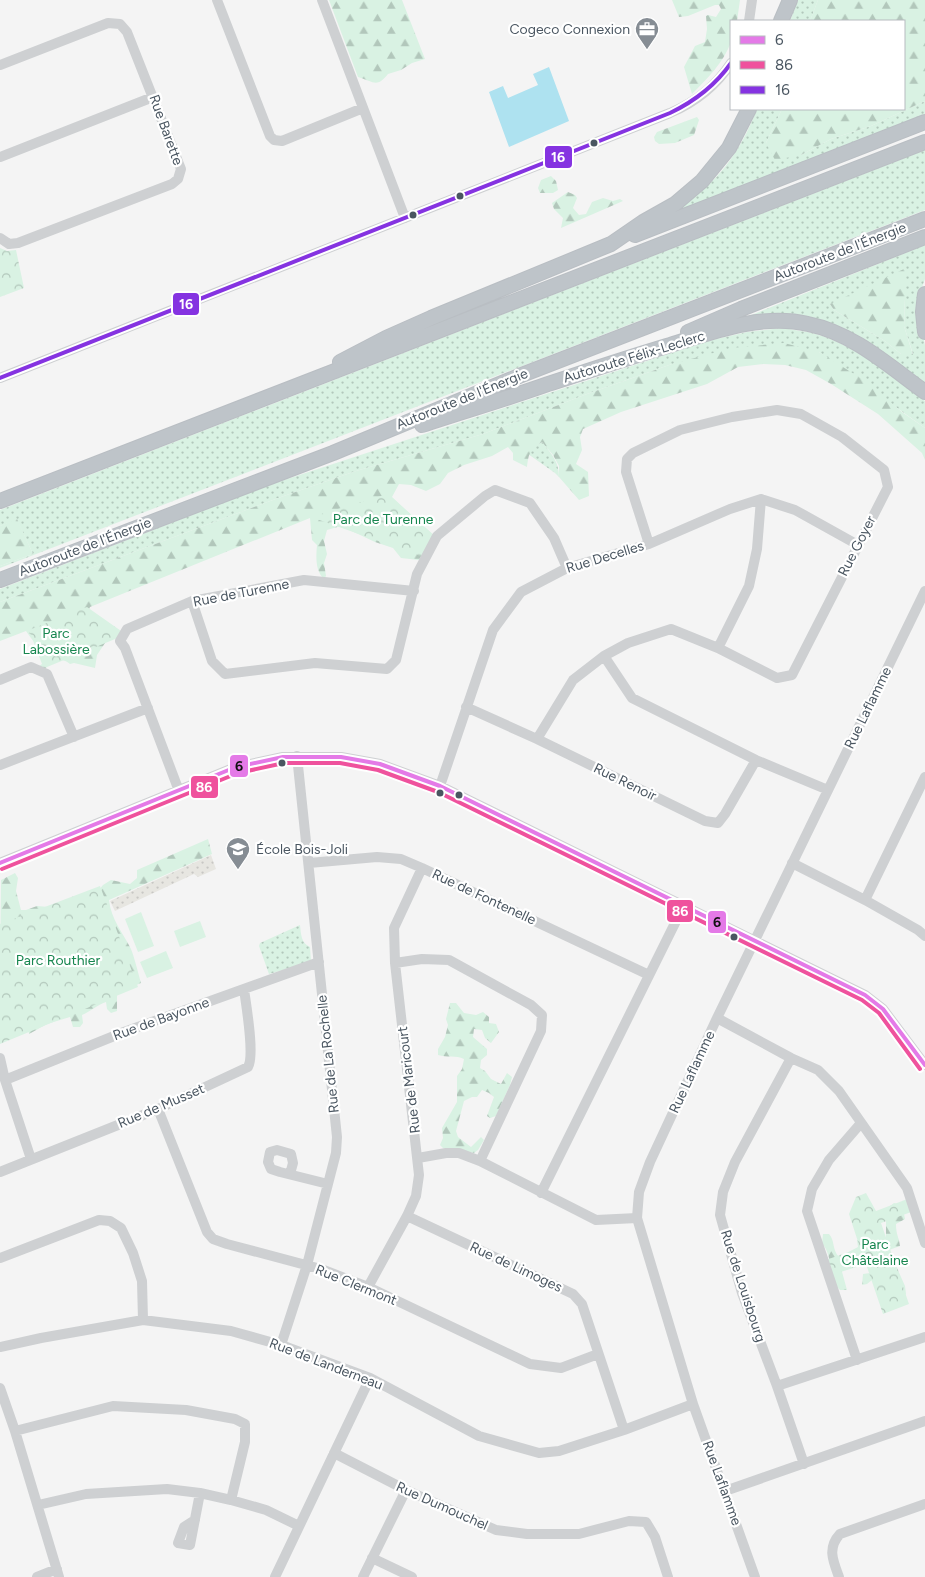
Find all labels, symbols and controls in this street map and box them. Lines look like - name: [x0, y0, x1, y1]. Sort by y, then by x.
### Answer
- office icon: Cogeco Connexion: [634, 16, 660, 50]
- legend: [730, 20, 905, 110]
- place label: Cogeco Connexion: [510, 21, 630, 38]
- text: 6: [775, 31, 784, 49]
- text: 86: [775, 56, 793, 74]
- text: 16: [775, 81, 790, 99]
- street label: Rue Barette: [145, 92, 187, 168]
- unlabelled marker: [589, 138, 599, 148]
- line badge: 16: [544, 145, 573, 169]
- text: 16: [551, 149, 565, 166]
- unlabelled marker: [455, 191, 465, 201]
- unlabelled marker: [408, 210, 418, 220]
- street label: Autoroute de l'Énergie: [771, 219, 909, 285]
- line badge: 16: [172, 292, 200, 316]
- text: 16: [179, 296, 193, 313]
- street label: Autoroute Félix-Leclerc: [561, 327, 707, 387]
- street label: Autoroute de l'Énergie: [394, 365, 531, 433]
- park label: Parc de Turenne: [333, 511, 434, 528]
- street label: Rue Goyer: [834, 513, 880, 579]
- street label: Autoroute de l'Énergie: [16, 514, 154, 580]
- street label: Rue Decelles: [564, 537, 646, 577]
- street label: Rue de Turenne: [192, 575, 291, 611]
- park label: Parc Labossière: [22, 625, 90, 658]
- street label: Rue Laflamme: [841, 664, 895, 752]
- line badge: 6: [229, 754, 249, 778]
- text: 6: [235, 758, 243, 775]
- unlabelled marker: [277, 758, 287, 768]
- street label: Rue Renoir: [591, 759, 660, 805]
- line badge: 86: [190, 775, 219, 799]
- text: 86: [196, 779, 212, 796]
- unlabelled marker: [435, 788, 445, 798]
- unlabelled marker: [454, 790, 464, 800]
- school or university icon: École Bois-Joli: [225, 836, 251, 870]
- place label: École Bois-Joli: [256, 841, 348, 858]
- street label: Rue de Fontenelle: [429, 866, 539, 929]
- line badge: 86: [666, 899, 694, 923]
- text: 86: [672, 903, 688, 920]
- line badge: 6: [707, 910, 727, 934]
- text: 6: [713, 914, 721, 931]
- unlabelled marker: [729, 932, 739, 942]
- park label: Parc Routhier: [16, 952, 100, 969]
- street label: Rue de Bayonne: [111, 994, 212, 1044]
- street label: Rue de La Rochelle: [313, 994, 343, 1114]
- street label: Rue de Maricourt: [394, 1026, 424, 1134]
- street label: Rue Laflamme: [665, 1028, 719, 1116]
- street label: Rue de Musset: [115, 1080, 207, 1132]
- street label: Rue de Louisbourg: [717, 1228, 769, 1344]
- park label: Parc Châtelaine: [842, 1236, 909, 1269]
- street label: Rue de Limoges: [467, 1238, 565, 1296]
- street label: Rue Clermont: [313, 1261, 399, 1309]
- street label: Rue de Landerneau: [267, 1335, 385, 1393]
- street label: Rue Laflamme: [699, 1438, 745, 1528]
- street label: Rue Dumouchel: [393, 1478, 491, 1534]

